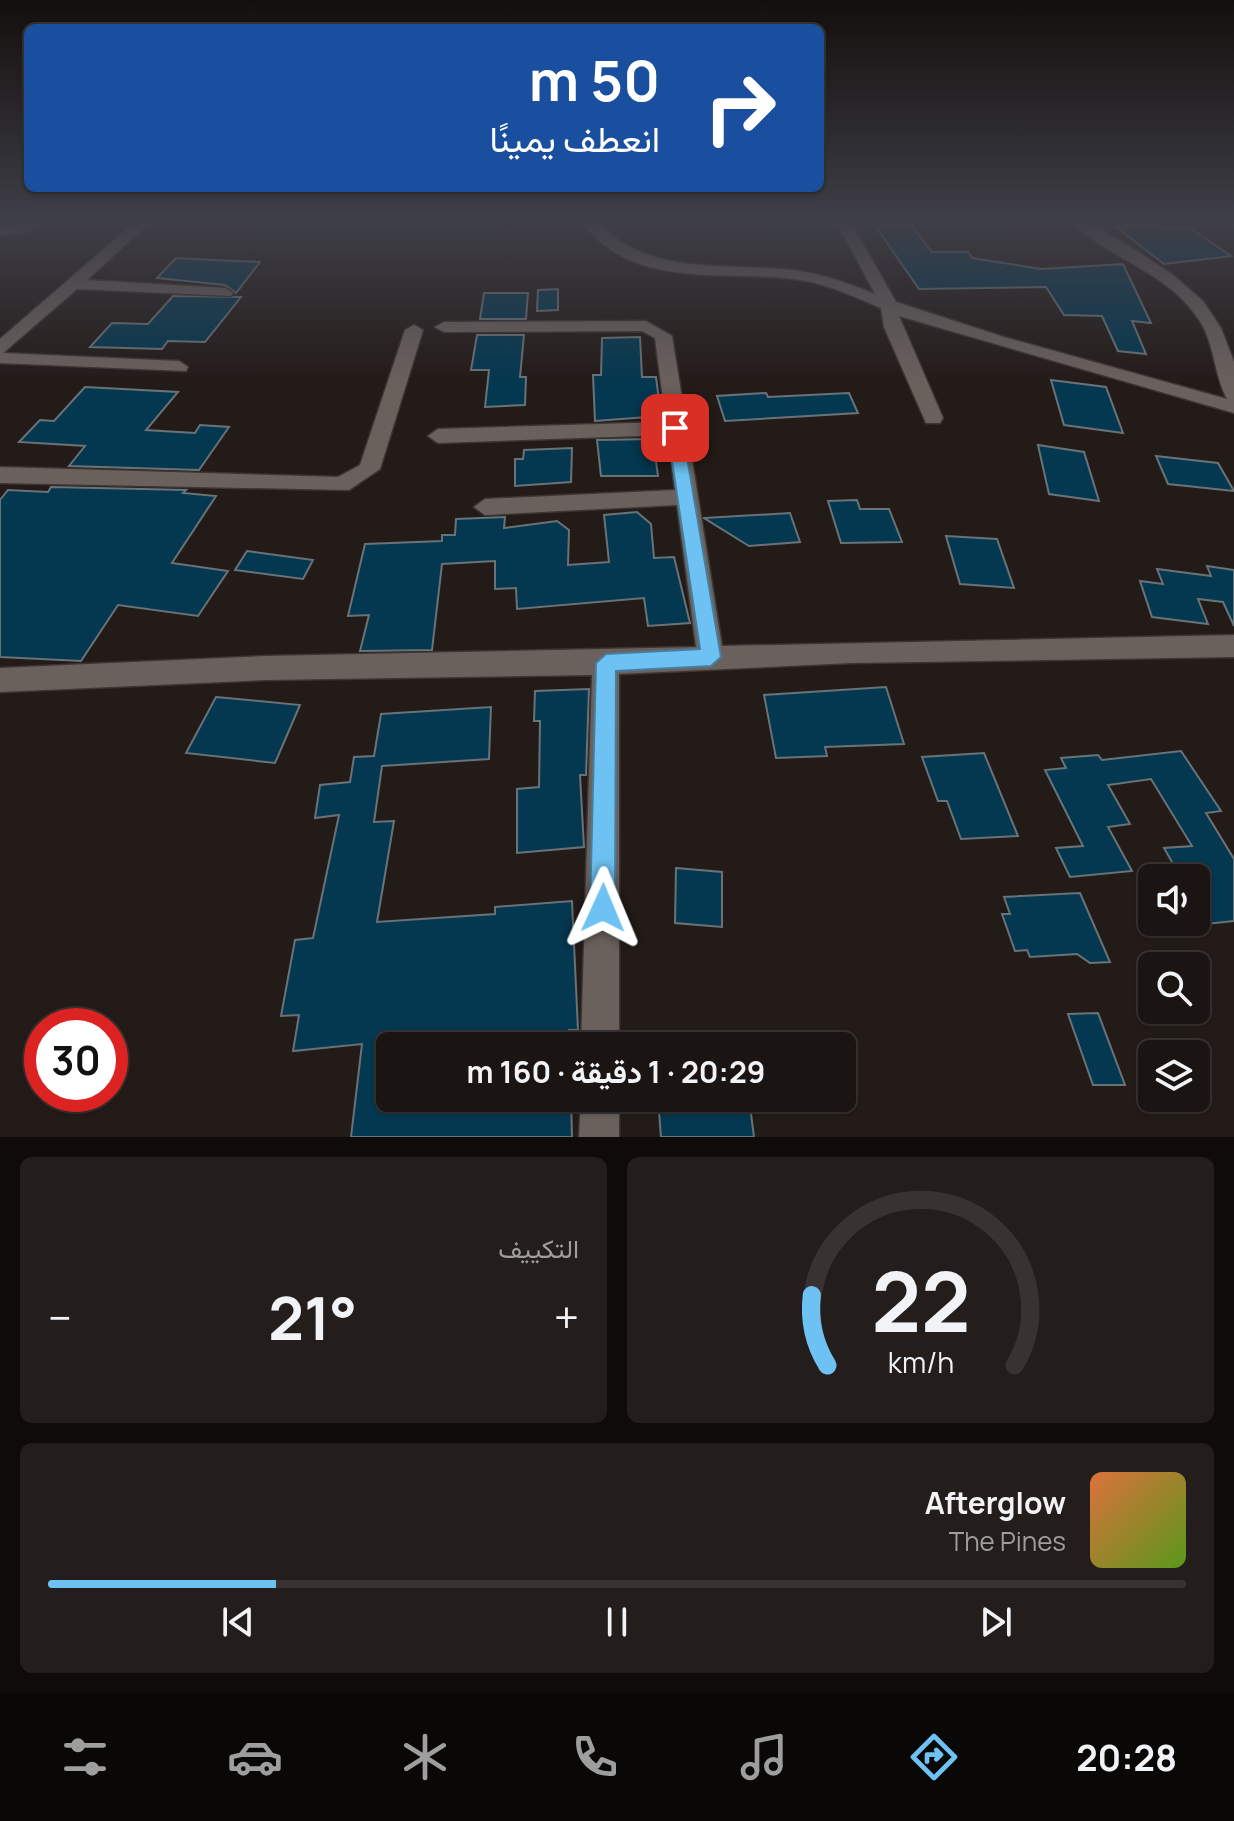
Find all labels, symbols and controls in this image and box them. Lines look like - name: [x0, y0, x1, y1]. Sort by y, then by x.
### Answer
- text: 50 m: [529, 41, 660, 118]
- icon: right: [688, 56, 792, 160]
- text: انعطف يمينًا: [489, 114, 660, 163]
- pin: [641, 394, 709, 462]
- icon: arrive: [653, 406, 697, 450]
- map controls: [1138, 864, 1210, 1112]
- button: sound: [1138, 864, 1210, 936]
- position arrow: [561, 866, 645, 950]
- button: search: [1138, 952, 1210, 1024]
- speed limit sign: 30: [24, 1008, 128, 1112]
- button: layers: [1138, 1040, 1210, 1112]
- text: 20:29 · 1 دقيقة · 160 m: [467, 1051, 765, 1092]
- text: التكييف: [498, 1230, 579, 1266]
- text: 22: [871, 1243, 970, 1357]
- text: 21°: [268, 1276, 357, 1358]
- text: −: [48, 1287, 72, 1347]
- text: +: [554, 1287, 579, 1347]
- text: km/h: [887, 1343, 954, 1382]
- text: Afterglow: [925, 1482, 1066, 1523]
- text: The Pines: [949, 1523, 1066, 1559]
- icon: previous: [216, 1600, 260, 1644]
- icon: pause: [595, 1600, 639, 1644]
- icon: next: [974, 1600, 1018, 1644]
- icon: filters: [57, 1729, 113, 1785]
- icon: car: [227, 1729, 283, 1785]
- icon: climate: [397, 1729, 453, 1785]
- icon: phone: [567, 1729, 623, 1785]
- icon: music: [736, 1729, 792, 1785]
- icon: directions: [906, 1729, 962, 1785]
- text: 20:28: [1076, 1733, 1177, 1782]

